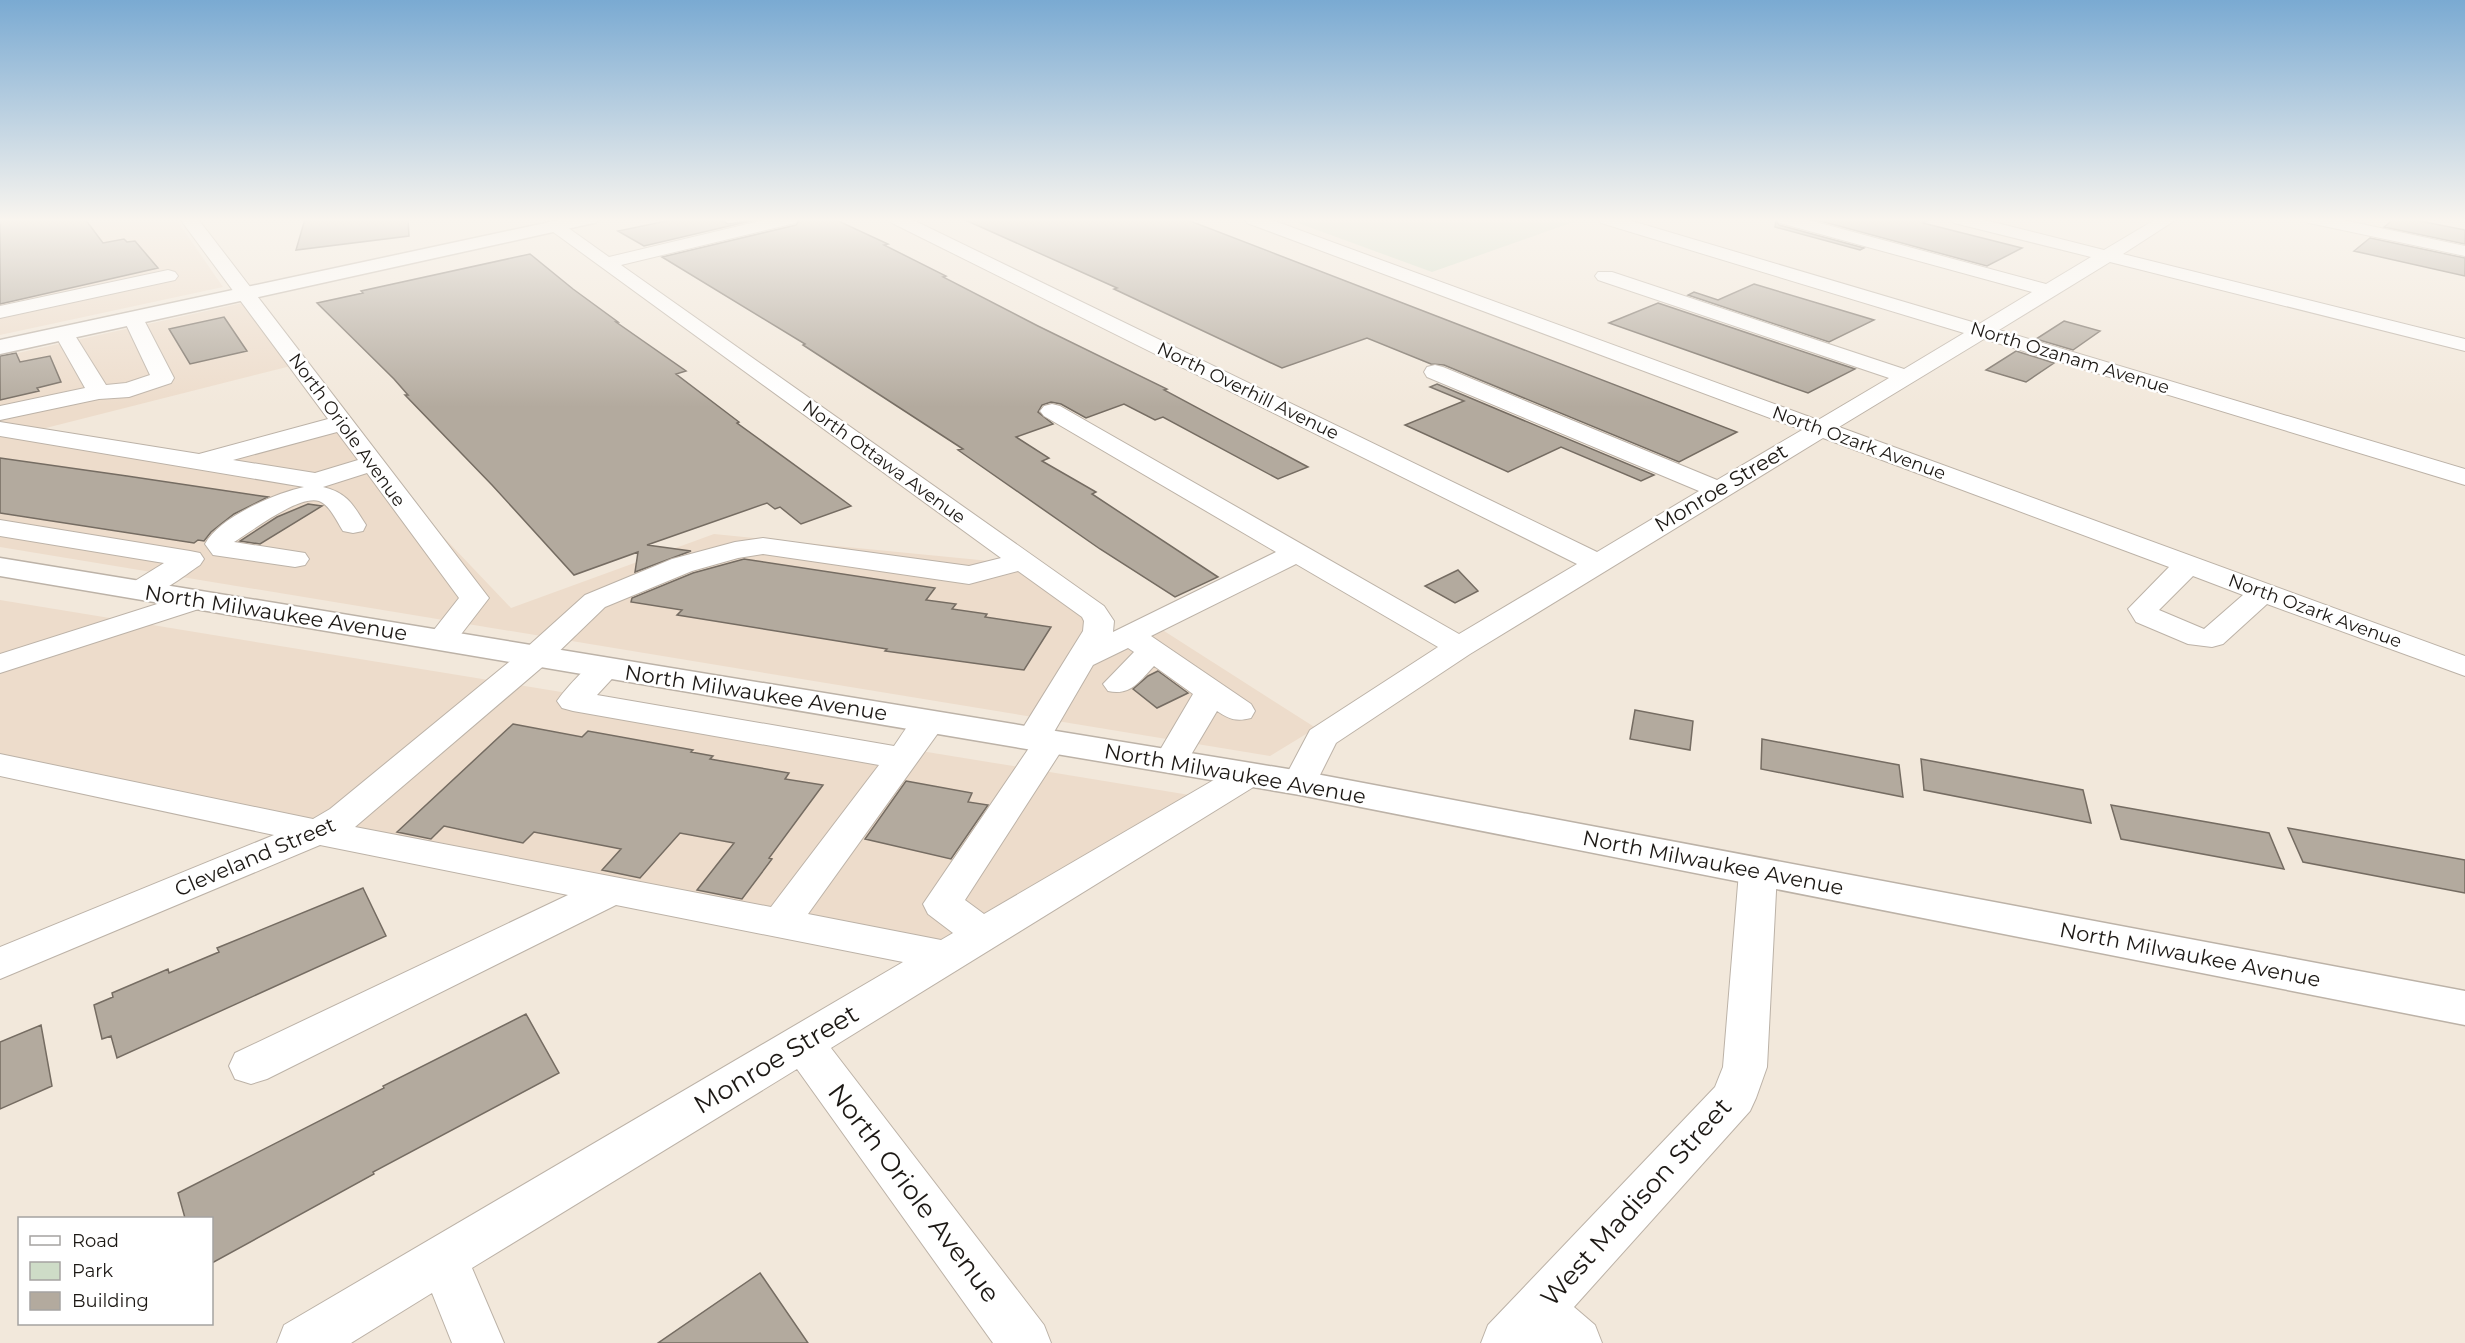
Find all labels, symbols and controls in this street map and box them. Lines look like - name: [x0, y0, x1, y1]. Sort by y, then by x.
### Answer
- street label: North Ozanam Avenue: [1968, 317, 2172, 399]
- street label: North Overhill Avenue: [1154, 337, 1343, 445]
- street label: North Oriole Avenue: [284, 349, 410, 511]
- street label: North Ottawa Avenue: [798, 396, 970, 529]
- street label: North Ozark Avenue: [1769, 401, 1949, 485]
- street label: Monroe Street: [1650, 438, 1792, 537]
- street label: North Ozark Avenue: [2225, 569, 2405, 653]
- street label: North Milwaukee Avenue: [143, 579, 409, 646]
- street label: North Milwaukee Avenue: [623, 659, 889, 726]
- street label: North Milwaukee Avenue: [1102, 738, 1368, 809]
- street label: Cleveland Street: [171, 811, 339, 902]
- street label: North Milwaukee Avenue: [1580, 825, 1846, 900]
- street label: North Milwaukee Avenue: [2057, 917, 2323, 992]
- street label: Monroe Street: [688, 997, 864, 1121]
- street label: North Oriole Avenue: [821, 1077, 1007, 1309]
- street label: West Madison Street: [1534, 1091, 1738, 1313]
- legend: [18, 1217, 213, 1325]
- text: Road: [72, 1230, 119, 1252]
- text: Park: [72, 1260, 113, 1282]
- text: Building: [72, 1290, 149, 1312]

